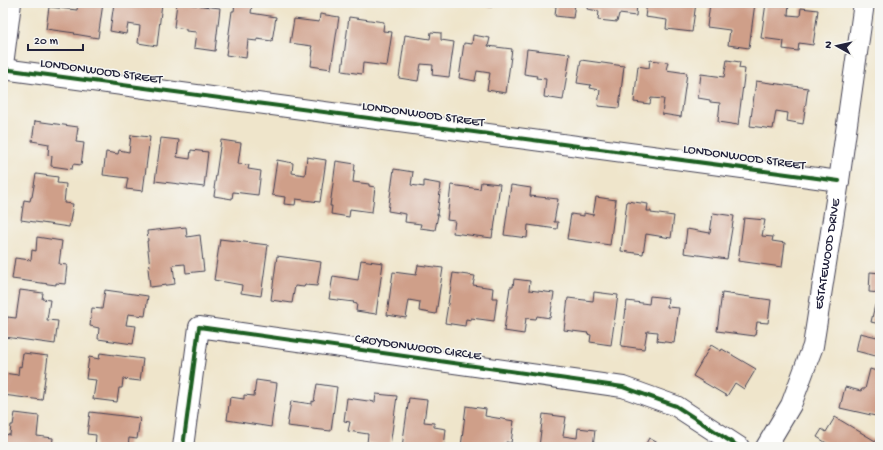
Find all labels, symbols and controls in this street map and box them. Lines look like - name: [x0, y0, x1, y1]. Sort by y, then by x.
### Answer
- scale bar: [28, 26, 83, 52]
- north arrow: [817, 26, 857, 66]
- text: 20 m: [34, 35, 59, 49]
- text: N: [823, 40, 836, 49]
- street label: LONDONWOOD STREET: [39, 56, 164, 88]
- street label: LONDONWOOD STREET: [361, 99, 486, 131]
- street label: LONDONWOOD STREET: [682, 142, 807, 174]
- street label: ESTATEWOOD DRIVE: [811, 197, 844, 310]
- street label: CROYDONWOOD CIRCLE: [354, 332, 483, 364]

